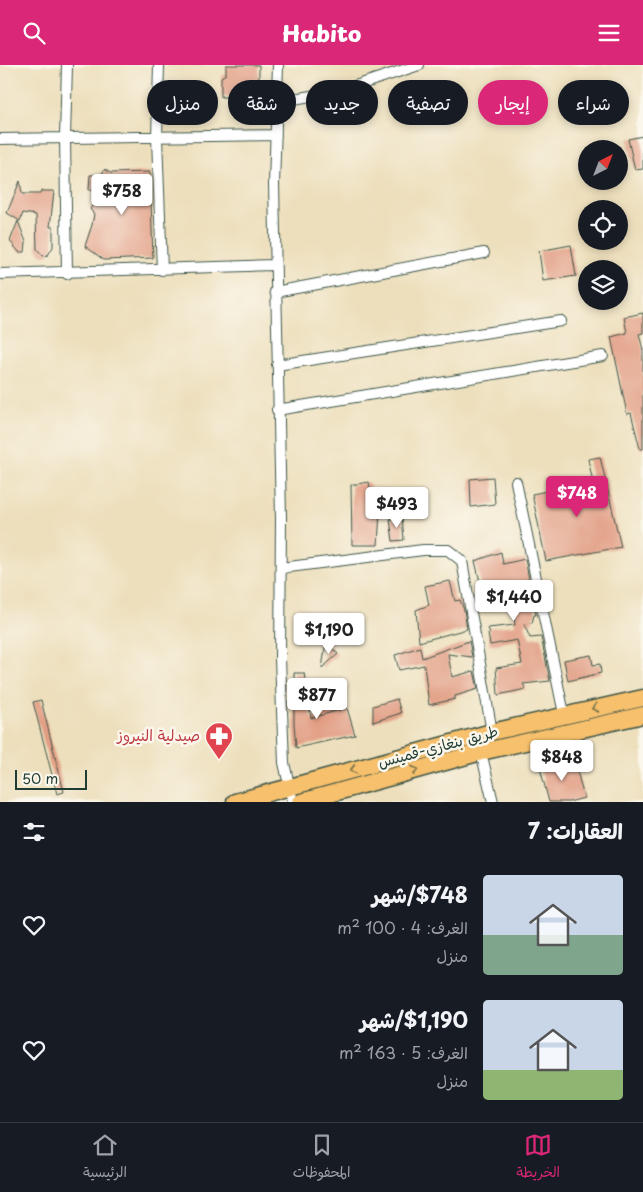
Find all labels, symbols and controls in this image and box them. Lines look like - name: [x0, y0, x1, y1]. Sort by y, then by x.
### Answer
- text: Habito: [282, 16, 361, 49]
- icon: search: [20, 19, 48, 47]
- icon: menu: [595, 19, 623, 47]
- chip: منزل: [147, 80, 218, 125]
- chip: شقة: [228, 80, 296, 125]
- chip: جديد: [306, 80, 378, 125]
- chip: تصفية: [388, 80, 468, 125]
- chip: إيجار: [478, 80, 548, 125]
- chip: شراء: [558, 80, 629, 125]
- north arrow: [578, 140, 628, 190]
- map controls: [578, 140, 628, 310]
- pin: $758: [92, 173, 152, 216]
- text: $758: [102, 178, 142, 202]
- button: locate: [578, 200, 628, 250]
- button: layers: [578, 260, 628, 310]
- pin: $748: [547, 475, 607, 518]
- text: $748: [557, 480, 597, 504]
- pin: $493: [367, 487, 427, 529]
- text: $493: [376, 491, 418, 515]
- pin: $1,440: [473, 579, 555, 622]
- text: $1,440: [486, 584, 542, 608]
- pin: $1,190: [288, 613, 370, 655]
- text: $1,190: [305, 617, 354, 641]
- pin: $877: [287, 677, 347, 720]
- text: $877: [298, 682, 336, 706]
- one-way arrow: [591, 702, 600, 713]
- street label: طريق بنغازي-قمينس: [375, 718, 500, 774]
- pharmacy icon: صيدلية النيروز: [204, 721, 234, 760]
- place label: صيدلية النيروز: [116, 723, 200, 746]
- pin: $848: [532, 739, 592, 782]
- text: $848: [541, 744, 583, 768]
- one-way arrow: [349, 764, 358, 775]
- one-way arrow: [411, 766, 419, 776]
- scale bar: [15, 767, 88, 790]
- text: 50 m: [22, 768, 58, 789]
- text: العقارات: 7: [528, 814, 623, 846]
- icon: filters: [20, 818, 48, 846]
- text: $748/شهر: [372, 878, 468, 910]
- icon: home: [523, 895, 583, 955]
- icon: heart: [20, 911, 48, 939]
- text: الغرف: 4 · 100 m²: [337, 915, 468, 939]
- text: منزل: [436, 943, 468, 967]
- text: $1,190/شهر: [360, 1003, 468, 1035]
- icon: home: [523, 1020, 583, 1080]
- icon: heart: [20, 1036, 48, 1064]
- text: الغرف: 5 · 163 m²: [339, 1040, 468, 1064]
- text: منزل: [436, 1068, 468, 1092]
- tab: الرئيسية: [83, 1131, 127, 1185]
- tab: المحفوظات: [293, 1131, 350, 1185]
- tab: الخريطة: [516, 1131, 560, 1185]

